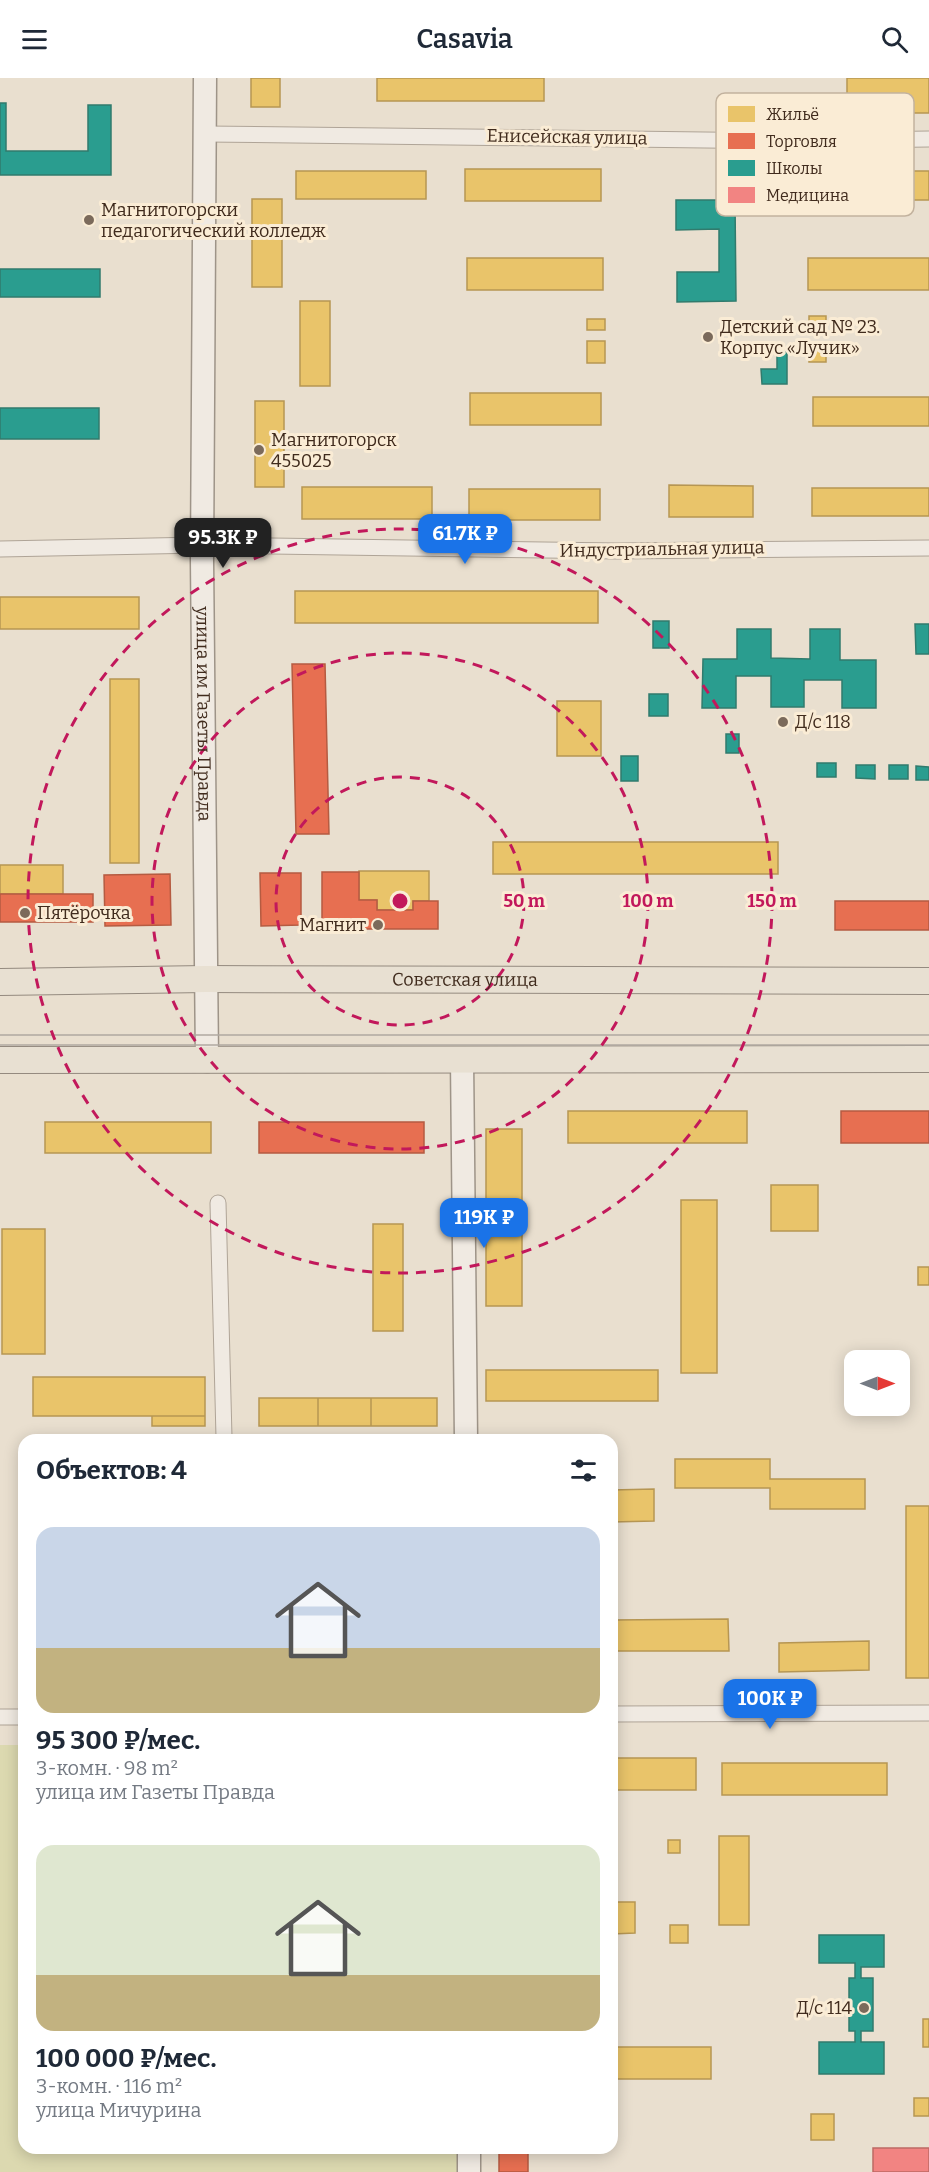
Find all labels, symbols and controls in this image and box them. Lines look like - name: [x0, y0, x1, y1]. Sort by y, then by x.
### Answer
- icon: menu: [18, 23, 51, 56]
- text: Casavia: [416, 23, 513, 55]
- icon: search: [878, 23, 911, 56]
- legend: [716, 93, 914, 216]
- text: Жильё: [766, 105, 819, 124]
- street label: Енисейская улица: [486, 125, 648, 149]
- text: Торговля: [766, 132, 837, 151]
- text: Школы: [766, 159, 823, 178]
- text: Медицина: [766, 186, 849, 205]
- place label: Магнитогорски педагогический колледж: [101, 199, 326, 242]
- marker: Магнитогорски педагогический колледж: [82, 213, 96, 227]
- place label: Детский сад № 23. Корпус «Лучик»: [720, 316, 880, 359]
- marker: Детский сад № 23. Корпус «Лучик»: [701, 330, 715, 344]
- place label: Магнитогорск 455025: [271, 429, 397, 472]
- marker: Магнитогорск 455025: [252, 443, 266, 457]
- pin: 61.7K ₽: [410, 514, 520, 565]
- pin: 95.3K ₽: [168, 518, 278, 569]
- text: 61.7K ₽: [432, 521, 498, 545]
- text: 95.3K ₽: [188, 525, 258, 549]
- street label: Индустриальная улица: [559, 536, 765, 562]
- street label: улица им Газеты Правда: [191, 605, 216, 822]
- place label: Д/с 118: [795, 711, 851, 733]
- marker: Д/с 118: [776, 715, 790, 729]
- text: 50 m: [503, 890, 545, 912]
- text: 100 m: [622, 890, 674, 912]
- text: 150 m: [747, 890, 797, 912]
- centre of rings: [390, 891, 410, 911]
- place label: Пятёрочка: [37, 902, 131, 924]
- marker: Пятёрочка: [18, 906, 32, 920]
- place label: Магнит: [299, 914, 366, 936]
- marker: Магнит: [371, 918, 385, 932]
- street label: Советская улица: [392, 969, 538, 991]
- pin: 119K ₽: [435, 1198, 533, 1249]
- text: 119K ₽: [454, 1205, 514, 1229]
- north arrow: [844, 1350, 910, 1416]
- map controls: [844, 1350, 910, 1416]
- icon: filters: [567, 1454, 600, 1487]
- text: Объектов: 4: [36, 1455, 187, 1486]
- icon: home: [264, 1566, 372, 1674]
- pin: 100K ₽: [721, 1679, 819, 1730]
- text: 100K ₽: [737, 1686, 803, 1710]
- text: 95 300 ₽/мес.: [36, 1725, 200, 1756]
- text: 3-комн. · 98 m²: [36, 1756, 178, 1780]
- text: улица им Газеты Правда: [36, 1780, 275, 1804]
- icon: home: [264, 1884, 372, 1992]
- place label: Д/с 114: [796, 1997, 852, 2019]
- marker: Д/с 114: [857, 2001, 871, 2015]
- text: 100 000 ₽/мес.: [36, 2043, 217, 2074]
- text: 3-комн. · 116 m²: [36, 2074, 182, 2098]
- text: улица Мичурина: [36, 2098, 202, 2122]

